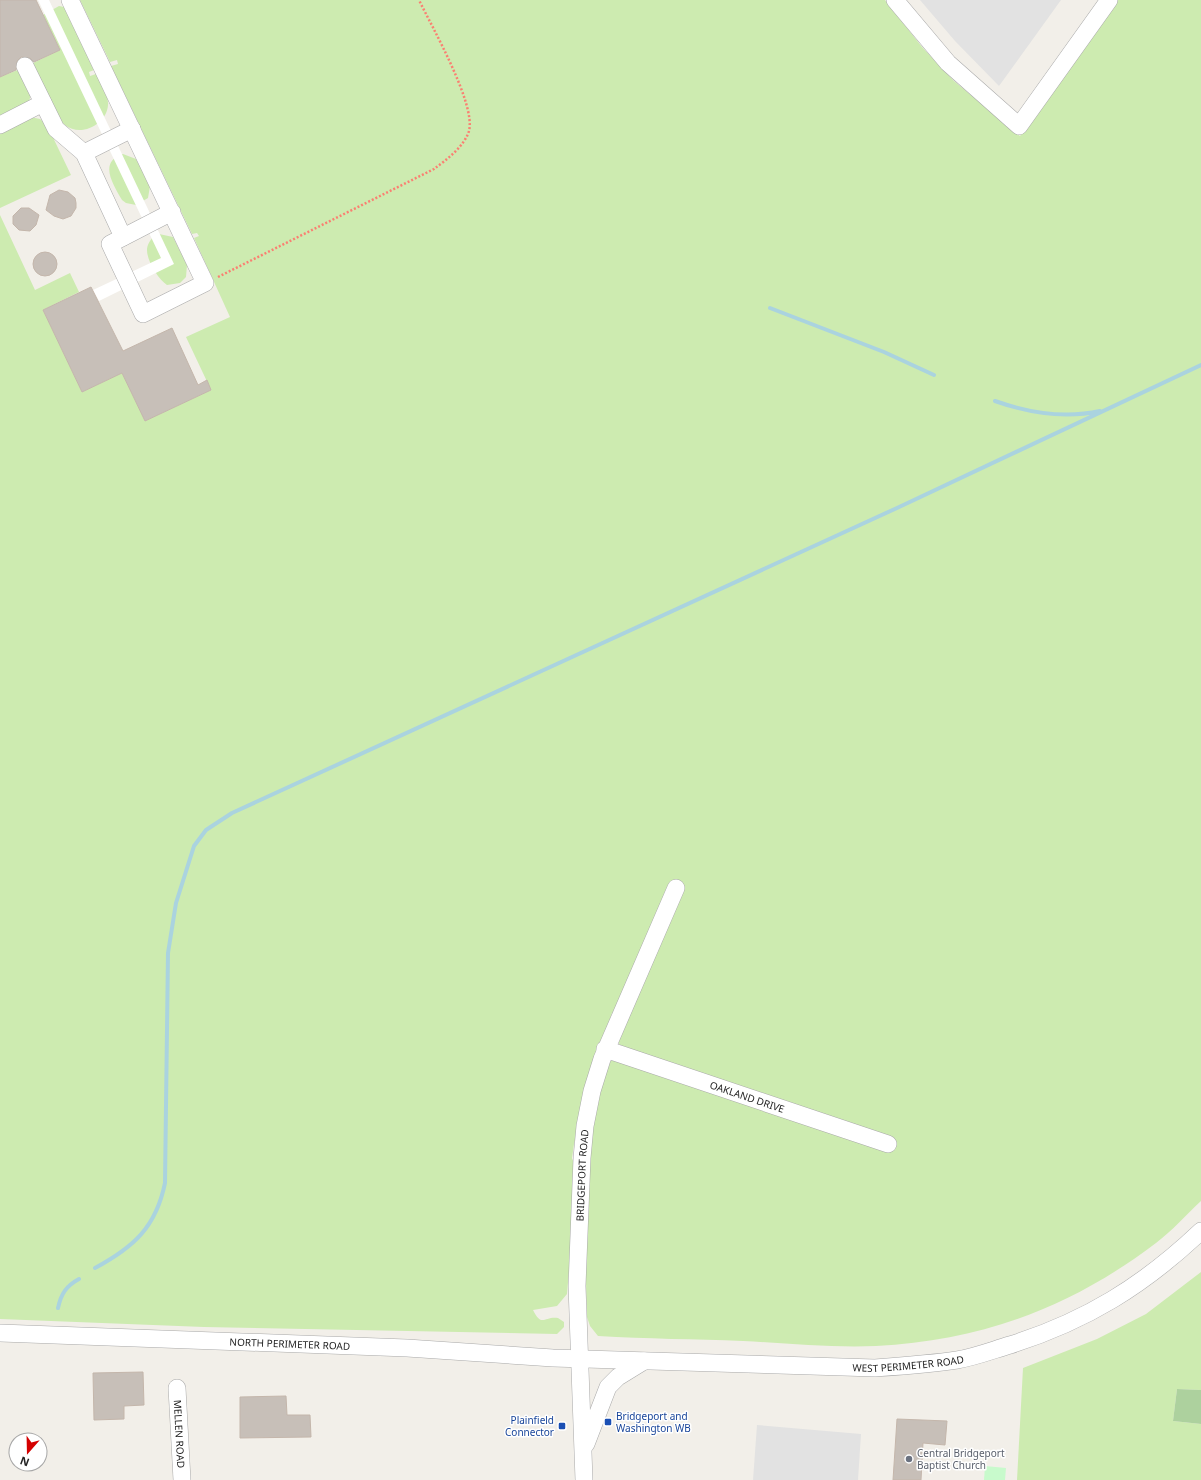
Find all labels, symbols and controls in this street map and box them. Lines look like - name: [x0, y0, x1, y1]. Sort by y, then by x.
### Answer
- street label: OAKLAND DRIVE: [708, 1078, 786, 1116]
- street label: BRIDGEPORT ROAD: [573, 1129, 592, 1222]
- street label: NORTH PERIMETER ROAD: [229, 1334, 350, 1353]
- street label: WEST PERIMETER ROAD: [852, 1352, 965, 1375]
- street label: MELLEN ROAD: [171, 1399, 188, 1469]
- place label: Bridgeport and Washington WB: [616, 1409, 691, 1435]
- place label: Plainfield Connector: [505, 1413, 554, 1439]
- marker: Bridgeport and Washington WB: [603, 1417, 613, 1427]
- marker: Plainfield Connector: [557, 1421, 567, 1431]
- north arrow: [8, 1432, 48, 1472]
- place label: Central Bridgeport Baptist Church: [917, 1446, 1005, 1472]
- text: N: [18, 1453, 31, 1470]
- marker: Central Bridgeport Baptist Church: [904, 1454, 914, 1464]

